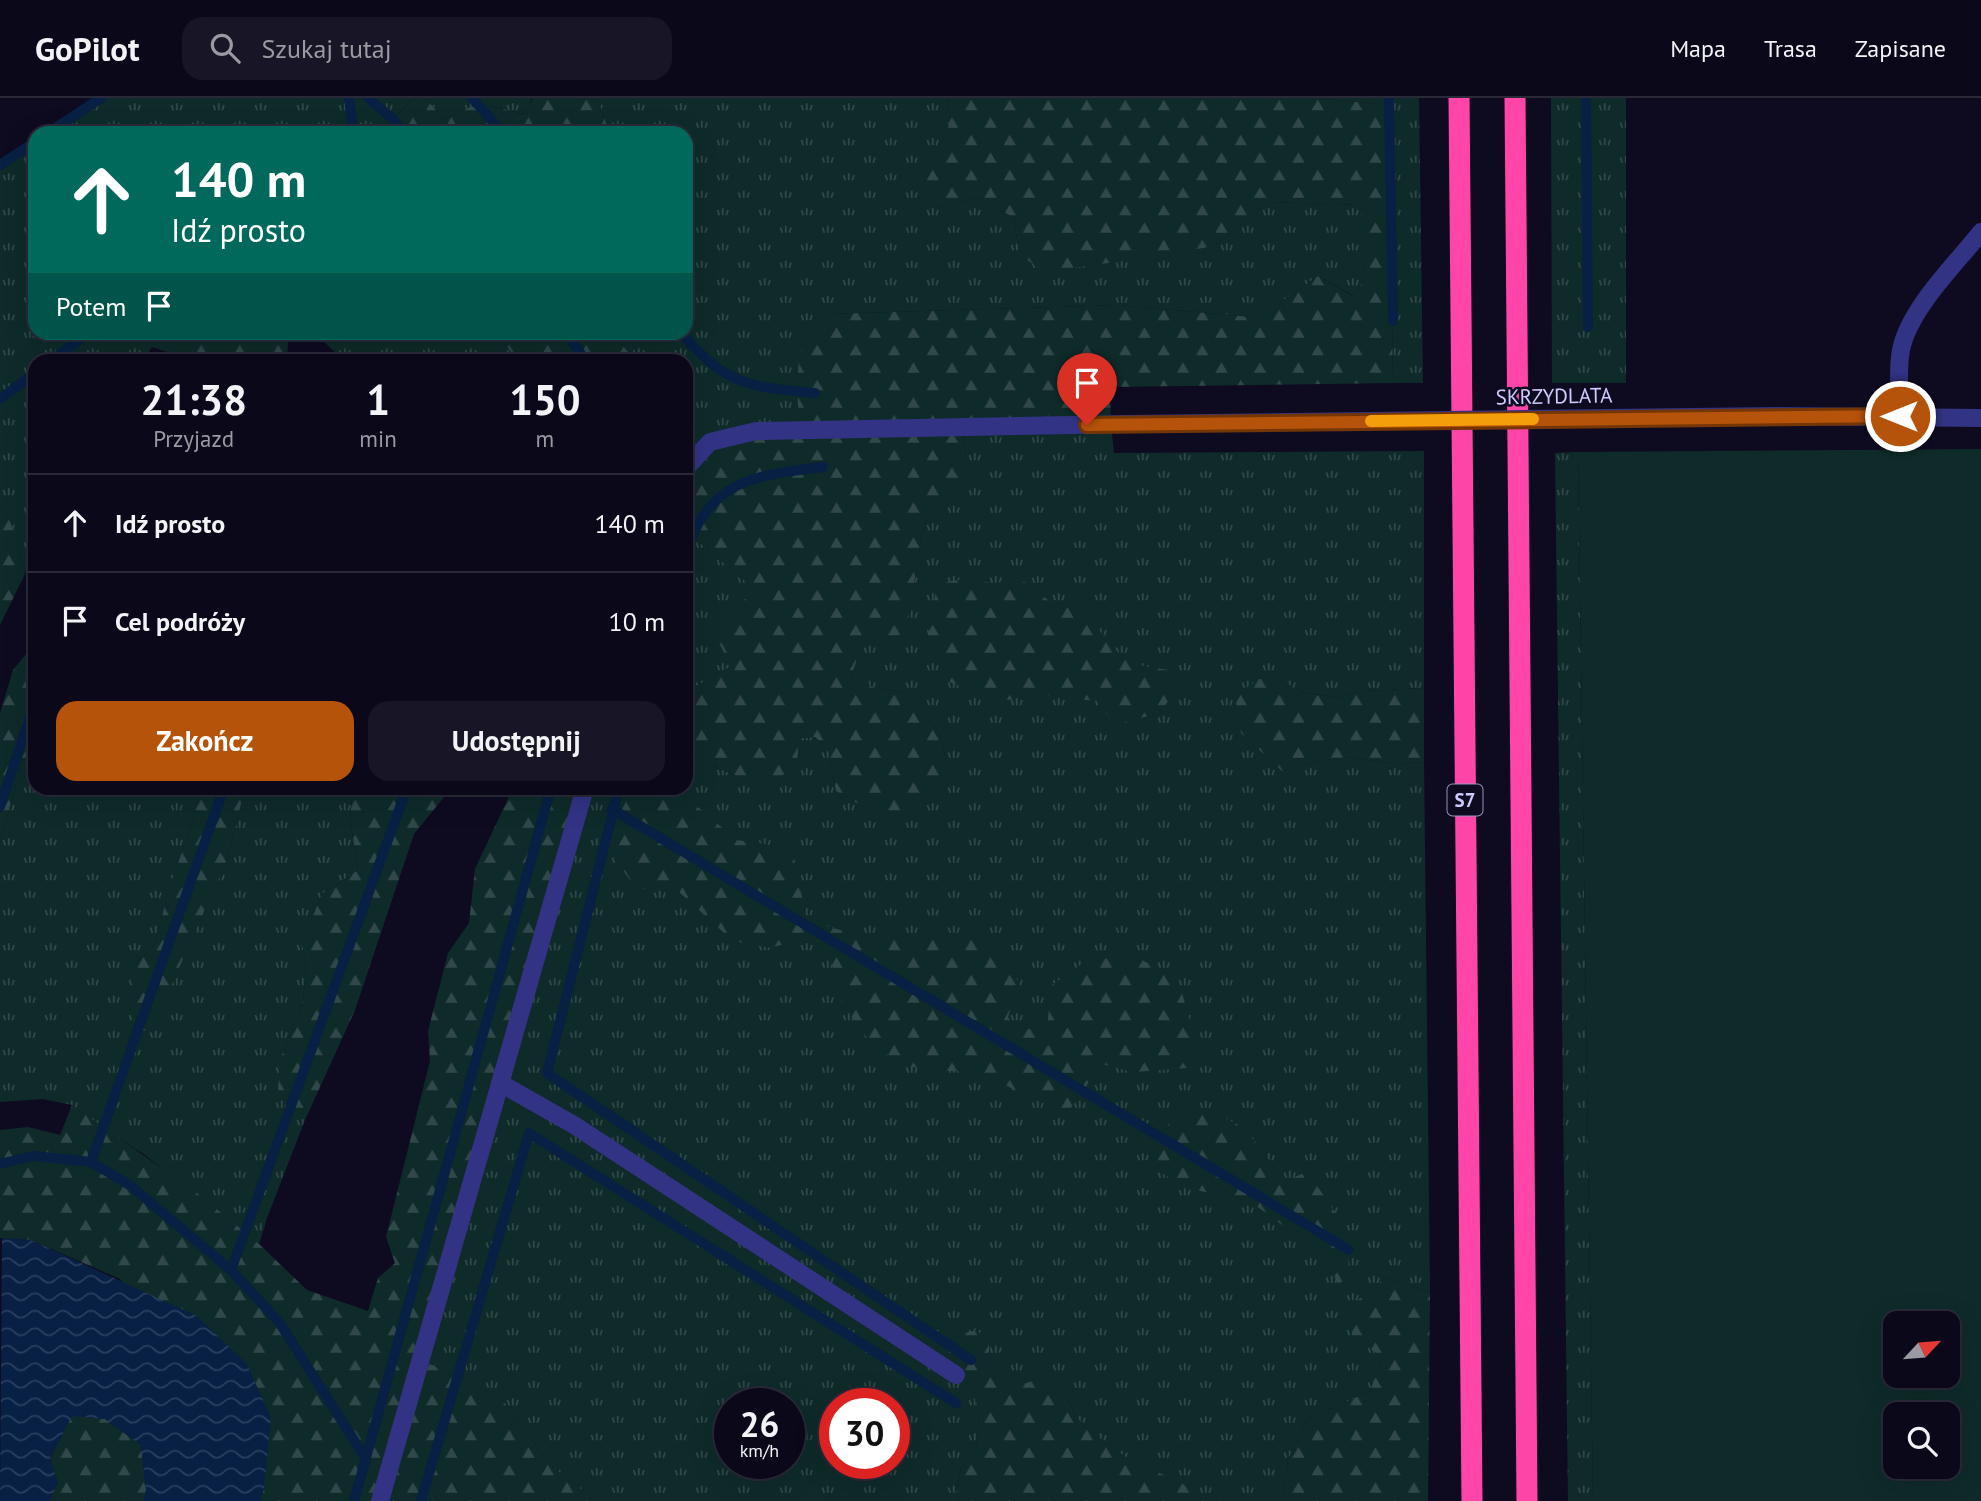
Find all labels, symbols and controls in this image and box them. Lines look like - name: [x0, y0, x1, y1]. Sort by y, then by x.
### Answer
- search box: [182, 17, 672, 80]
- text: GoPilot: [35, 27, 140, 70]
- icon: search: [206, 29, 244, 67]
- text: Szukaj tutaj: [262, 32, 392, 65]
- text: Mapa: [1670, 33, 1726, 64]
- text: Trasa: [1764, 33, 1817, 64]
- text: Zapisane: [1855, 33, 1946, 64]
- text: 140 m: [171, 147, 306, 211]
- icon: ahead: [56, 154, 147, 245]
- text: Idź prosto: [171, 209, 306, 251]
- icon: arrive: [140, 287, 178, 325]
- text: Potem: [56, 290, 126, 323]
- pin: [1057, 353, 1117, 425]
- icon: arrive: [1068, 364, 1106, 402]
- text: 21:38: [140, 372, 247, 427]
- text: 1: [366, 372, 390, 427]
- text: 150: [509, 372, 581, 427]
- position arrow: [1863, 379, 1937, 453]
- street label: SKRZYDLATA: [1495, 381, 1613, 411]
- text: Przyjazd: [153, 424, 234, 453]
- text: min: [359, 424, 397, 453]
- text: m: [536, 424, 554, 453]
- icon: ahead: [56, 504, 94, 542]
- text: Idź prosto: [115, 507, 225, 540]
- text: 140 m: [594, 507, 665, 540]
- icon: arrive: [56, 602, 94, 640]
- text: Cel podróży: [115, 605, 245, 638]
- text: 10 m: [609, 605, 665, 638]
- button: Zakończ: [56, 701, 354, 781]
- button: Udostępnij: [368, 701, 665, 781]
- road number: S7: [1448, 785, 1482, 816]
- north arrow: [1883, 1311, 1960, 1388]
- map controls: [1883, 1311, 1960, 1479]
- speed limit sign: 30: [819, 1388, 910, 1479]
- text: 26: [740, 1401, 779, 1447]
- button: search: [1883, 1402, 1960, 1479]
- text: km/h: [740, 1439, 779, 1462]

